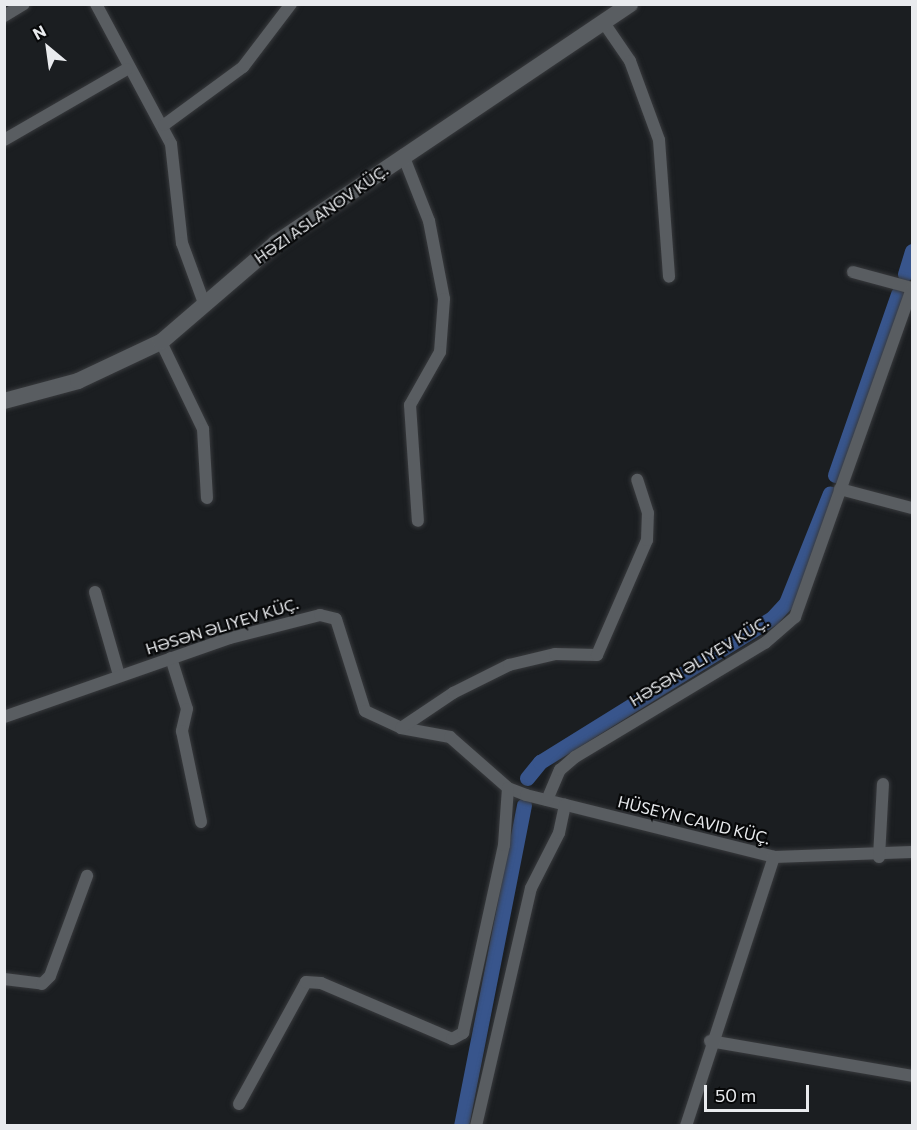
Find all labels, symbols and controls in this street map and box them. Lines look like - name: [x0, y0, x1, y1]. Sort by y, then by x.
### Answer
- north arrow: [18, 18, 78, 78]
- text: N: [29, 21, 49, 43]
- street label: HƏZI ASLANOV KÜÇ.: [250, 160, 392, 268]
- street label: HƏSƏN ƏLIYEV KÜÇ.: [143, 594, 301, 658]
- street label: HƏSƏN ƏLIYEV KÜÇ.: [626, 612, 772, 710]
- street label: HÜSEYN CAVID KÜÇ.: [616, 792, 772, 848]
- scale bar: [707, 1073, 812, 1111]
- text: 50 m: [715, 1084, 756, 1106]

